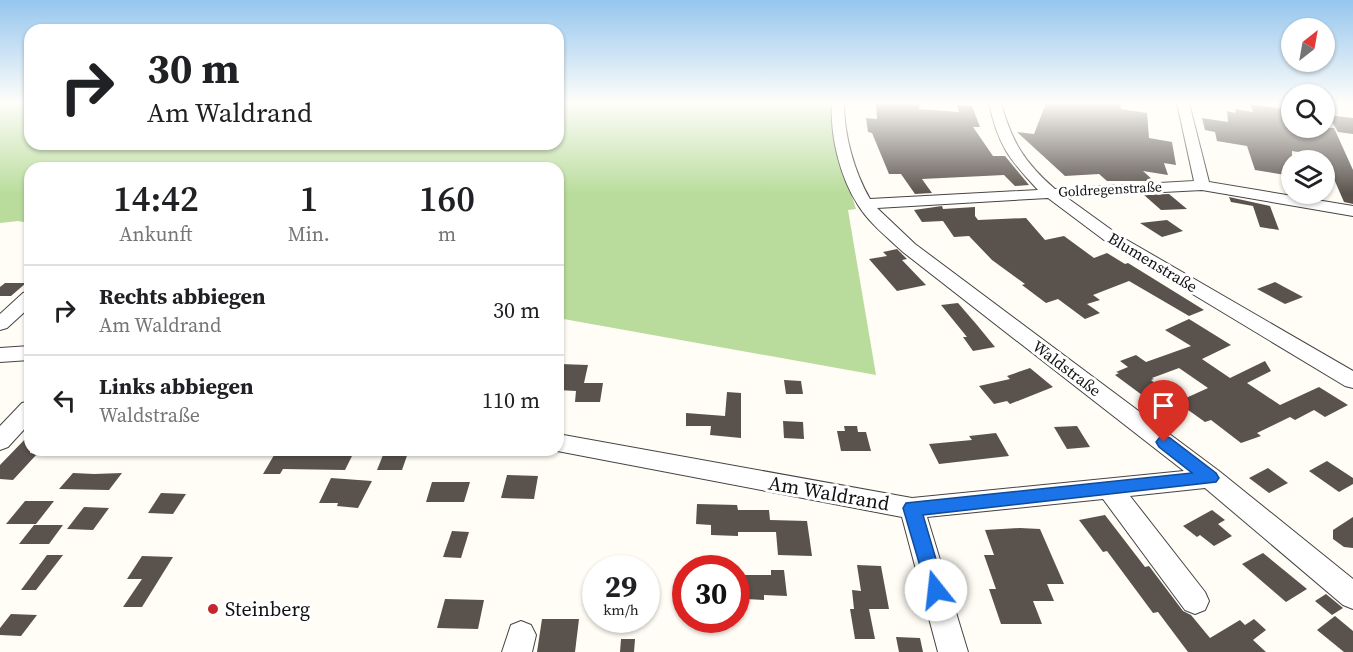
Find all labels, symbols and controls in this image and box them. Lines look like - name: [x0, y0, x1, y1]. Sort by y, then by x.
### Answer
- north arrow: [1281, 18, 1335, 72]
- map controls: [1281, 18, 1335, 204]
- text: 30 m: [147, 39, 240, 97]
- icon: right: [48, 48, 126, 126]
- button: search: [1281, 84, 1335, 138]
- text: Am Waldrand: [147, 94, 312, 131]
- button: layers: [1281, 150, 1335, 204]
- text: 14:42: [113, 174, 199, 223]
- text: 1: [299, 174, 318, 223]
- text: 160: [419, 174, 475, 223]
- street label: Goldregenstraße: [1058, 176, 1162, 202]
- text: Ankunft: [119, 220, 192, 248]
- text: Min.: [288, 220, 330, 248]
- text: m: [438, 220, 456, 248]
- street label: Blumenstraße: [1104, 227, 1202, 297]
- text: Rechts abbiegen: [99, 281, 266, 311]
- icon: right: [48, 294, 81, 327]
- text: 30 m: [493, 295, 540, 325]
- text: Am Waldrand: [99, 311, 221, 339]
- street label: Waldstraße: [1028, 335, 1106, 401]
- text: Links abbiegen: [99, 371, 254, 401]
- pin: [1138, 380, 1189, 442]
- icon: left: [48, 384, 81, 417]
- text: 110 m: [482, 385, 540, 415]
- icon: arrive: [1147, 389, 1180, 422]
- text: Waldstraße: [99, 401, 200, 429]
- street label: Am Waldrand: [766, 469, 892, 518]
- speed limit sign: 30: [672, 555, 750, 633]
- position arrow: [904, 558, 968, 622]
- text: 29: [605, 566, 637, 607]
- place label: Steinberg: [225, 595, 310, 623]
- text: km/h: [603, 599, 639, 620]
- marker: Steinberg: [206, 602, 220, 616]

